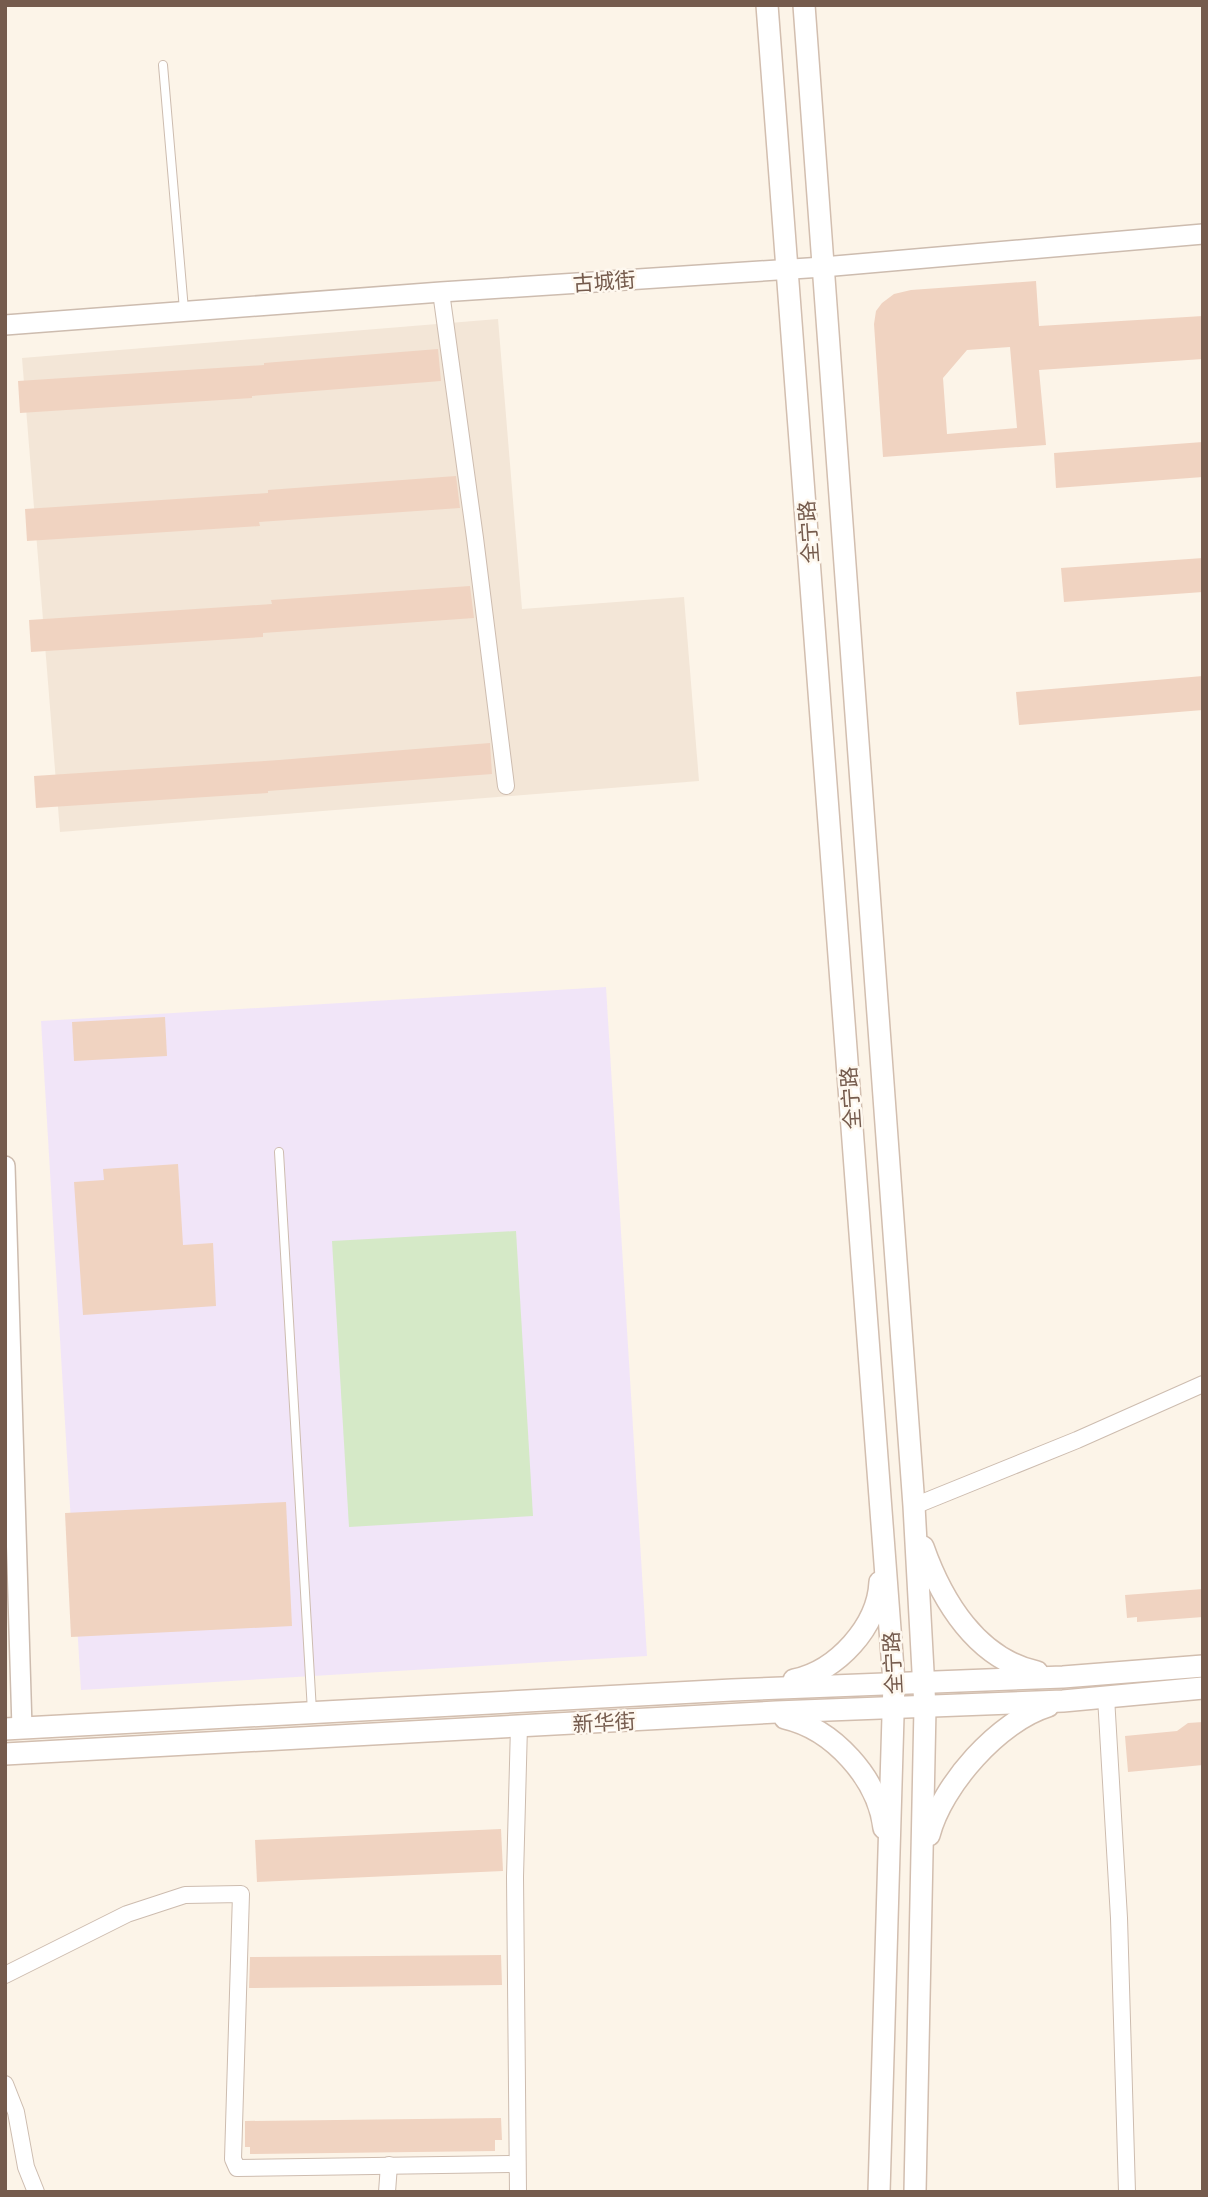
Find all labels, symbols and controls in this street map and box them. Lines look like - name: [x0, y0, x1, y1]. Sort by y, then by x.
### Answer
- street label: 古城街: [572, 265, 636, 297]
- street label: 全宁路: [792, 500, 824, 564]
- street label: 全宁路: [834, 1066, 866, 1130]
- street label: 全宁路: [876, 1631, 908, 1695]
- street label: 新华街: [572, 1706, 636, 1738]

